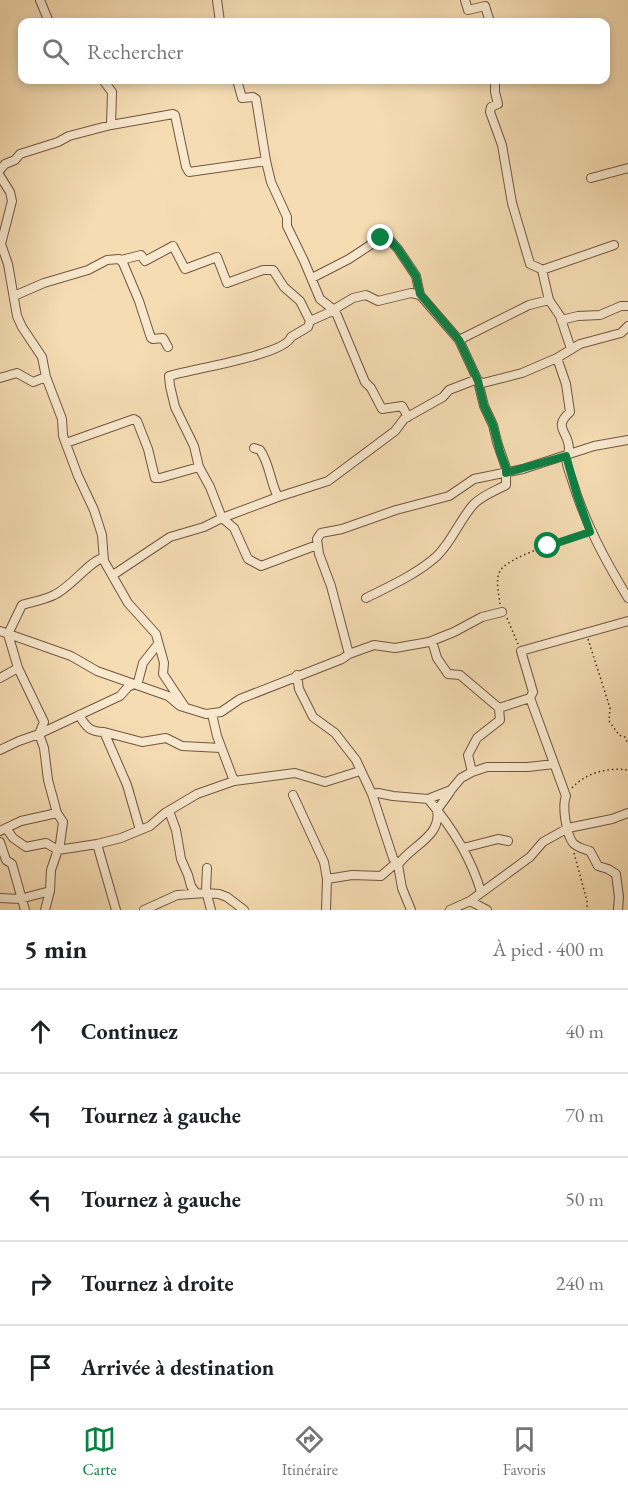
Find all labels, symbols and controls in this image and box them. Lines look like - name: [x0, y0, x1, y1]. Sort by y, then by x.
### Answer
- search box: [18, 18, 610, 84]
- icon: search: [39, 35, 72, 68]
- text: Rechercher: [87, 37, 183, 66]
- route end: [367, 224, 393, 250]
- route start: [534, 532, 560, 558]
- text: 5 min: [24, 932, 87, 966]
- text: À pied · 400 m: [493, 936, 604, 962]
- icon: ahead: [24, 1015, 57, 1048]
- text: Continuez: [81, 1017, 178, 1046]
- text: 40 m: [565, 1018, 604, 1044]
- icon: left: [24, 1099, 57, 1132]
- text: Tournez à gauche: [81, 1101, 241, 1130]
- text: 70 m: [565, 1102, 604, 1128]
- icon: left: [24, 1183, 57, 1216]
- text: Tournez à gauche: [81, 1185, 241, 1214]
- text: 50 m: [565, 1186, 604, 1212]
- icon: right: [24, 1267, 57, 1300]
- text: Tournez à droite: [81, 1269, 234, 1298]
- text: 240 m: [556, 1270, 604, 1296]
- icon: arrive: [24, 1351, 57, 1384]
- text: Arrivée à destination: [81, 1353, 274, 1382]
- tab: Carte: [82, 1423, 117, 1480]
- tab: Itinéraire: [282, 1423, 338, 1480]
- tab: Favoris: [503, 1423, 546, 1480]

